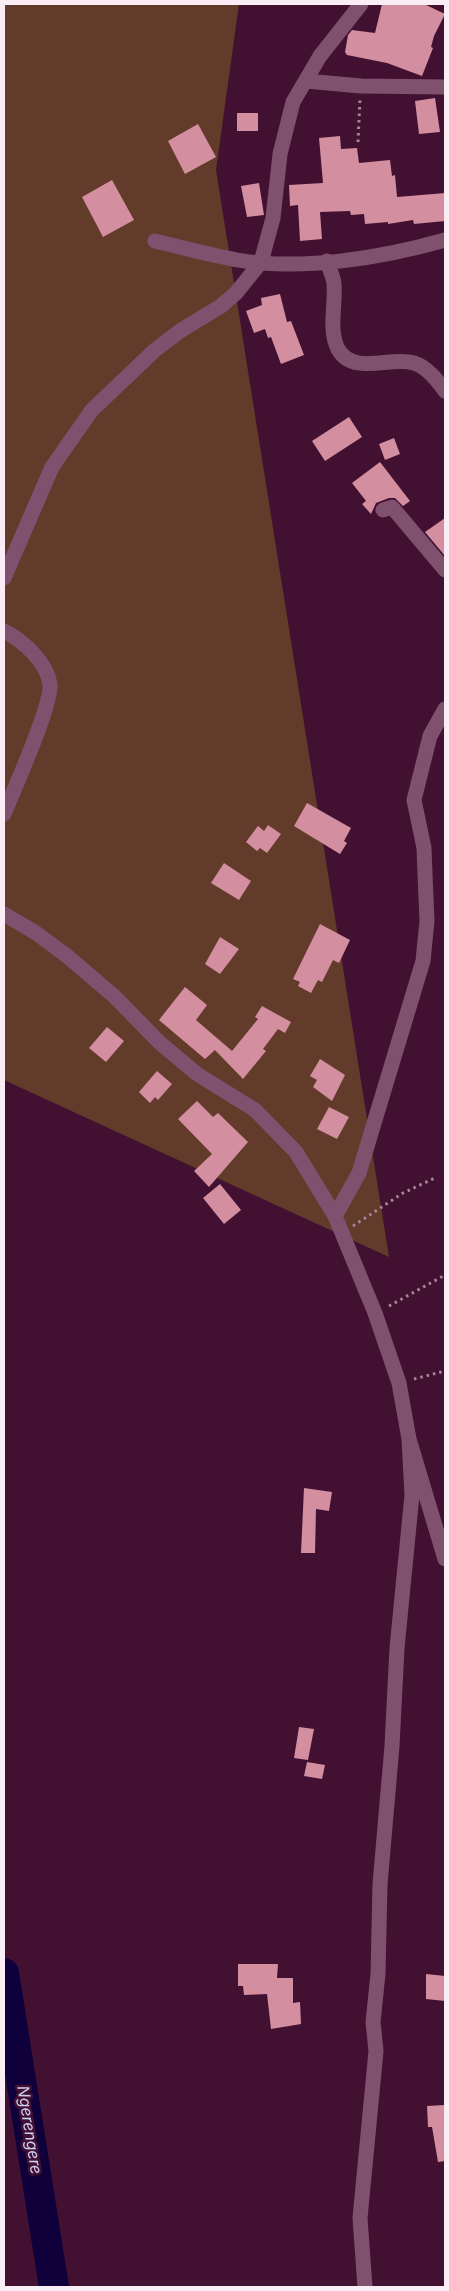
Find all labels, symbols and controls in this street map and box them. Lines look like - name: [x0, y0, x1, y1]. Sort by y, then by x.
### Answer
- water label: Ngerengere: [13, 2084, 45, 2176]

